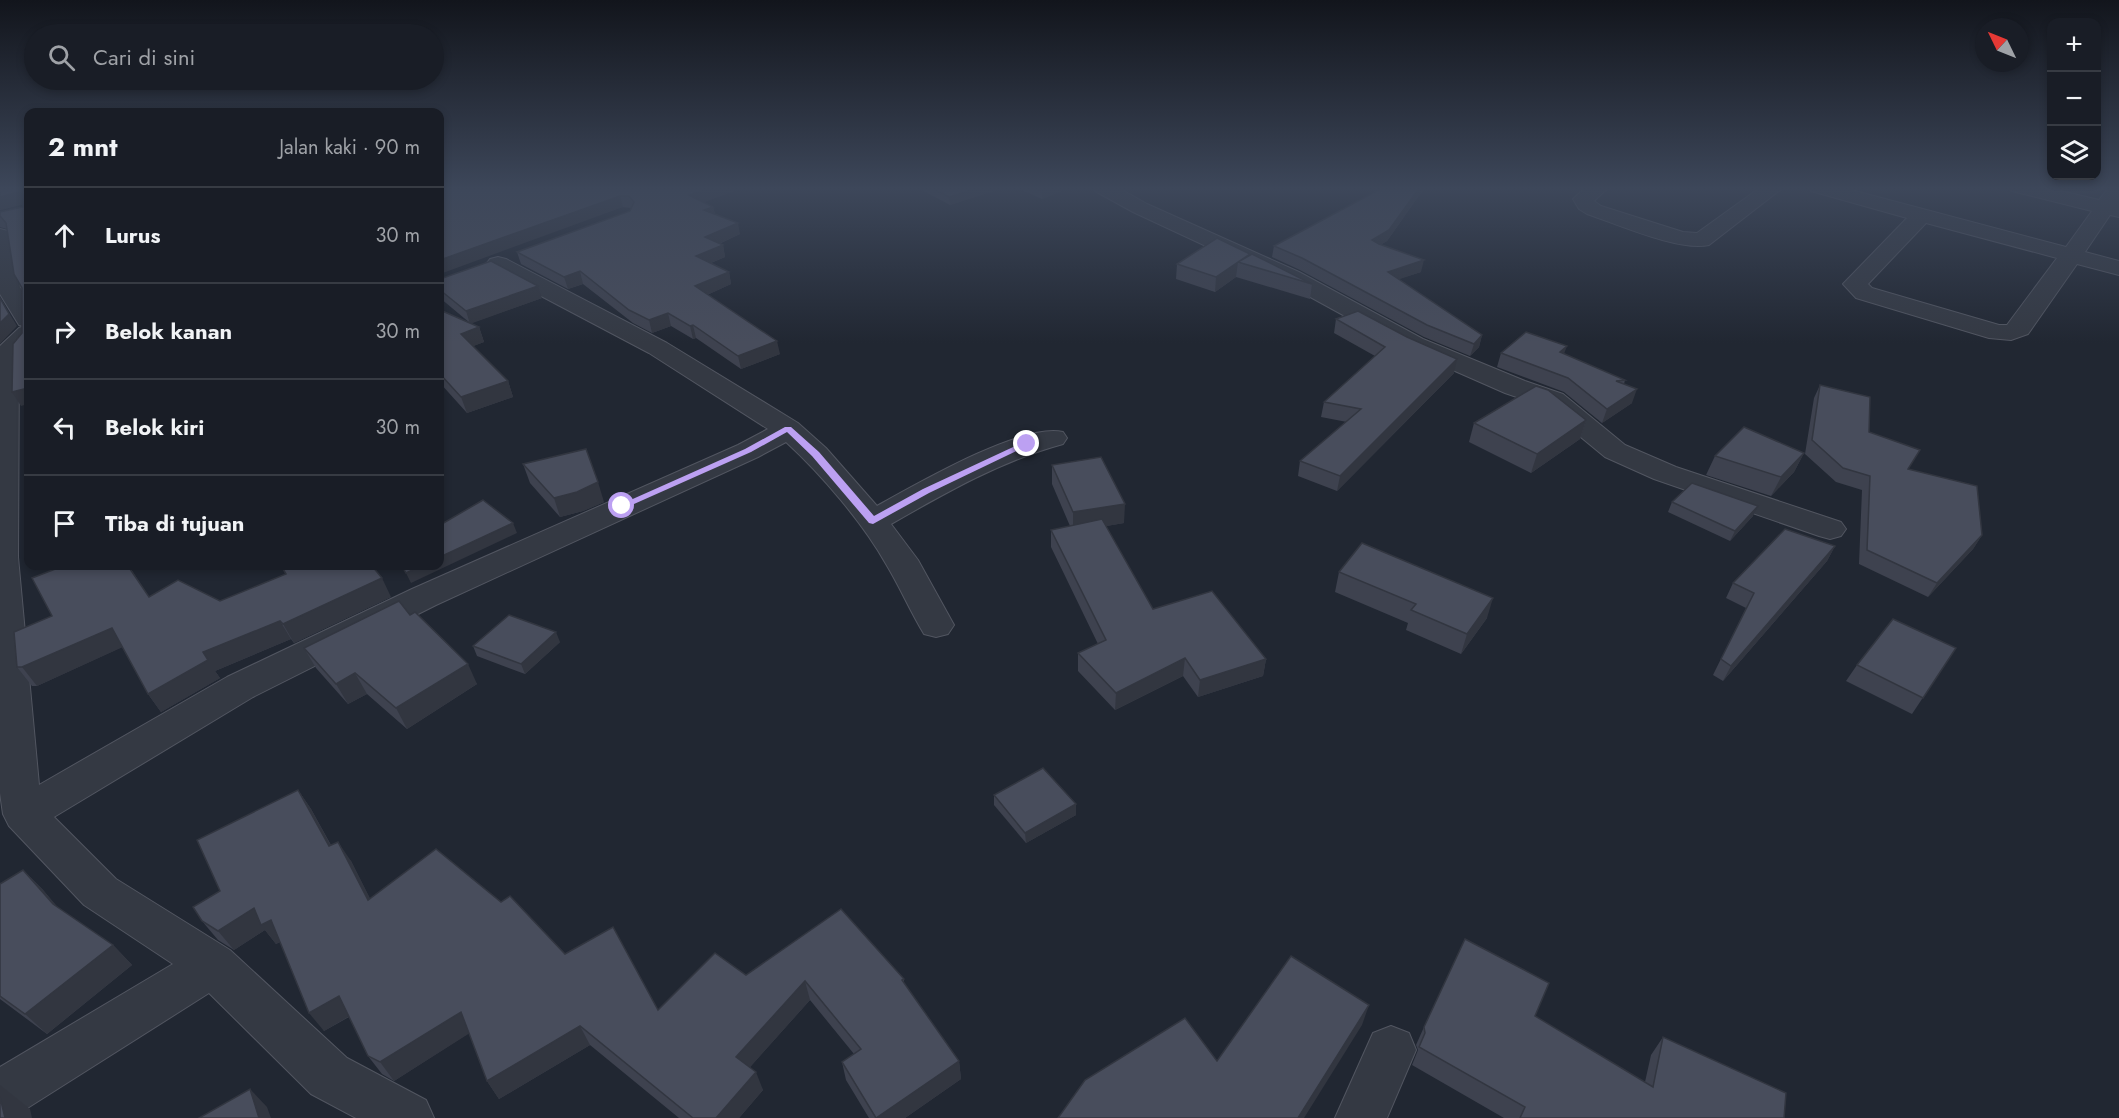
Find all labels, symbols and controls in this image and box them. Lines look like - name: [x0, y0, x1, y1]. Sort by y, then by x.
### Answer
- north arrow: [1975, 18, 2029, 72]
- map controls: [2047, 18, 2101, 180]
- button: +: [2047, 18, 2101, 72]
- search box: [24, 24, 444, 90]
- icon: search: [45, 41, 78, 74]
- text: Cari di sini: [93, 41, 195, 73]
- button: −: [2047, 72, 2101, 126]
- button: layers: [2047, 126, 2101, 180]
- text: 2 mnt: [48, 128, 117, 166]
- text: Jalan kaki · 90 m: [279, 133, 420, 162]
- icon: ahead: [48, 219, 81, 252]
- text: Lurus: [105, 219, 161, 251]
- text: 30 m: [375, 221, 420, 250]
- icon: right: [48, 315, 81, 348]
- text: Belok kanan: [105, 315, 232, 347]
- text: 30 m: [375, 317, 420, 346]
- icon: left: [48, 411, 81, 444]
- text: Belok kiri: [105, 411, 204, 443]
- text: 30 m: [375, 413, 420, 442]
- route end: [1013, 430, 1039, 456]
- route start: [608, 492, 634, 518]
- icon: arrive: [48, 507, 81, 540]
- text: Tiba di tujuan: [105, 507, 244, 539]

